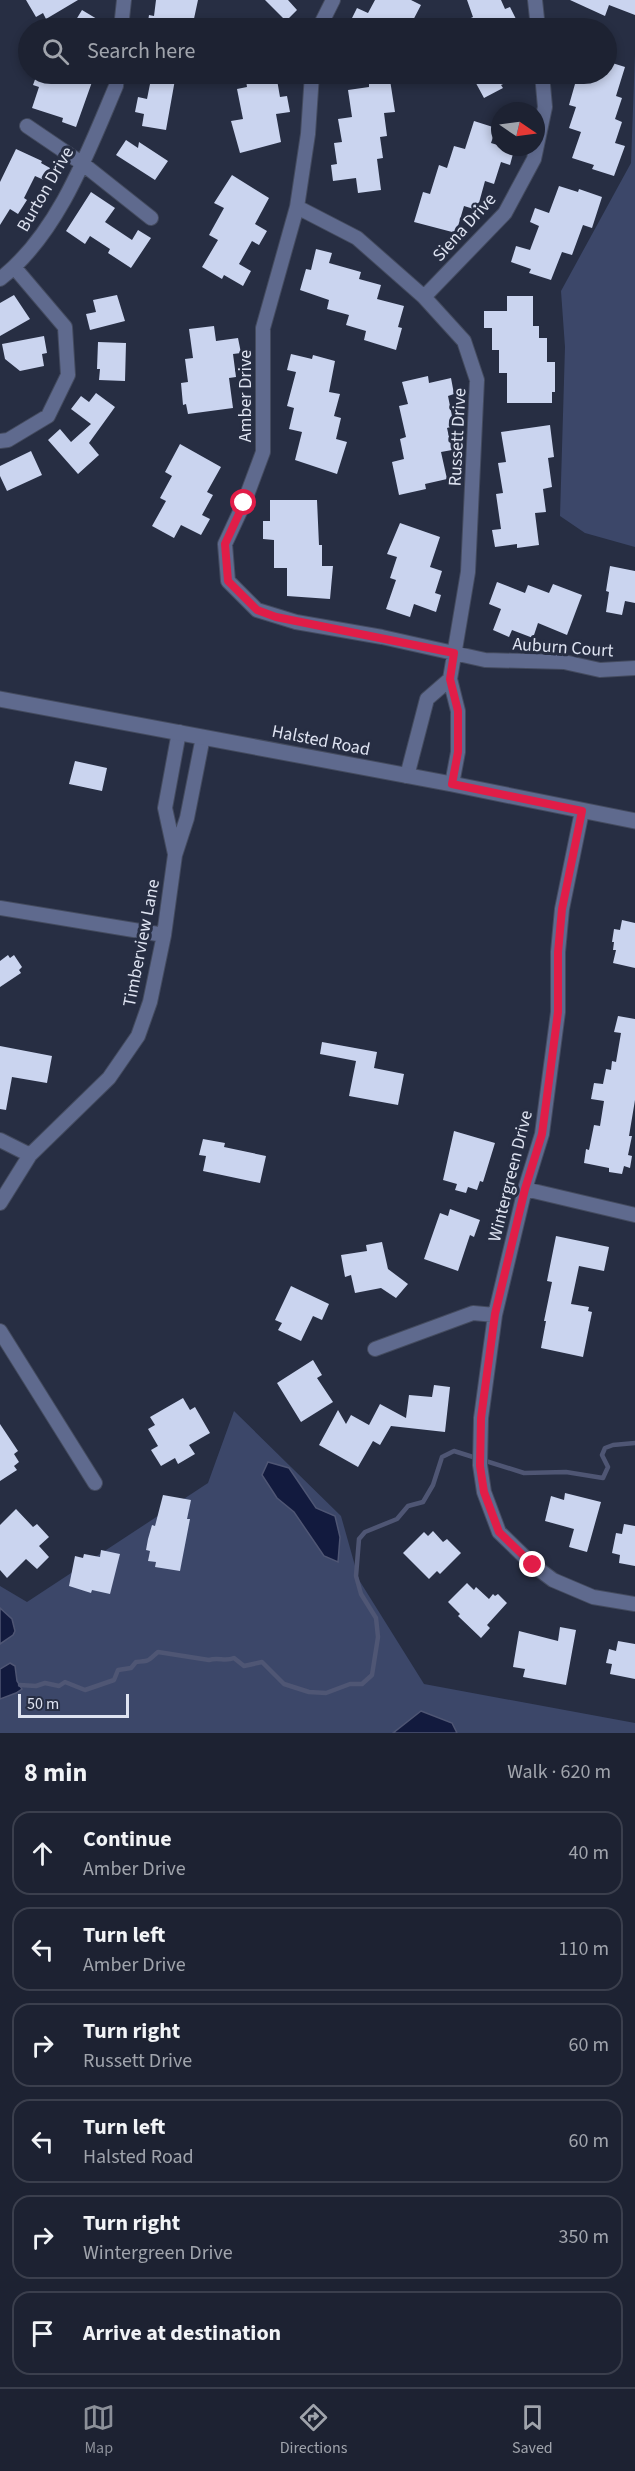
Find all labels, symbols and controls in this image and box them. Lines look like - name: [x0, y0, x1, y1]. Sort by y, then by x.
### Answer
- search box: [18, 18, 617, 84]
- icon: search: [39, 35, 72, 68]
- text: Search here: [87, 35, 195, 67]
- north arrow: [491, 102, 545, 156]
- street label: Burton Drive: [11, 142, 80, 237]
- street label: Siena Drive: [427, 188, 502, 267]
- street label: Amber Drive: [233, 350, 258, 442]
- street label: Russett Drive: [442, 387, 473, 487]
- route start: [230, 489, 256, 515]
- street label: Auburn Court: [512, 632, 614, 663]
- street label: Halsted Road: [270, 719, 372, 762]
- street label: Timberview Lane: [117, 877, 166, 1009]
- street label: Wintergreen Drive: [482, 1108, 539, 1245]
- route end: [519, 1551, 545, 1577]
- scale bar: [18, 1691, 129, 1718]
- text: 50 m: [27, 1693, 59, 1715]
- text: 8 min: [24, 1754, 87, 1791]
- text: Walk · 620 m: [507, 1758, 611, 1786]
- text: Continue: [83, 1823, 172, 1855]
- icon: ahead: [26, 1837, 59, 1870]
- text: 40 m: [569, 1839, 609, 1867]
- text: Amber Drive: [83, 1855, 186, 1883]
- text: Turn left: [83, 1919, 165, 1951]
- icon: left: [26, 1933, 59, 1966]
- text: 110 m: [559, 1935, 609, 1963]
- text: Amber Drive: [83, 1951, 186, 1979]
- text: Turn right: [83, 2015, 180, 2047]
- icon: right: [26, 2029, 59, 2062]
- text: 60 m: [569, 2031, 609, 2059]
- text: Russett Drive: [83, 2047, 192, 2075]
- text: Turn left: [83, 2111, 165, 2143]
- icon: left: [26, 2125, 59, 2158]
- text: 60 m: [569, 2127, 609, 2155]
- text: Halsted Road: [83, 2143, 194, 2171]
- text: Turn right: [83, 2207, 180, 2239]
- icon: right: [26, 2221, 59, 2254]
- text: 350 m: [559, 2223, 609, 2251]
- text: Wintergreen Drive: [83, 2239, 233, 2267]
- icon: arrive: [26, 2317, 59, 2350]
- text: Arrive at destination: [83, 2317, 281, 2349]
- tab: Map: [82, 2401, 115, 2459]
- tab: Directions: [280, 2401, 347, 2459]
- tab: Saved: [512, 2401, 553, 2459]

